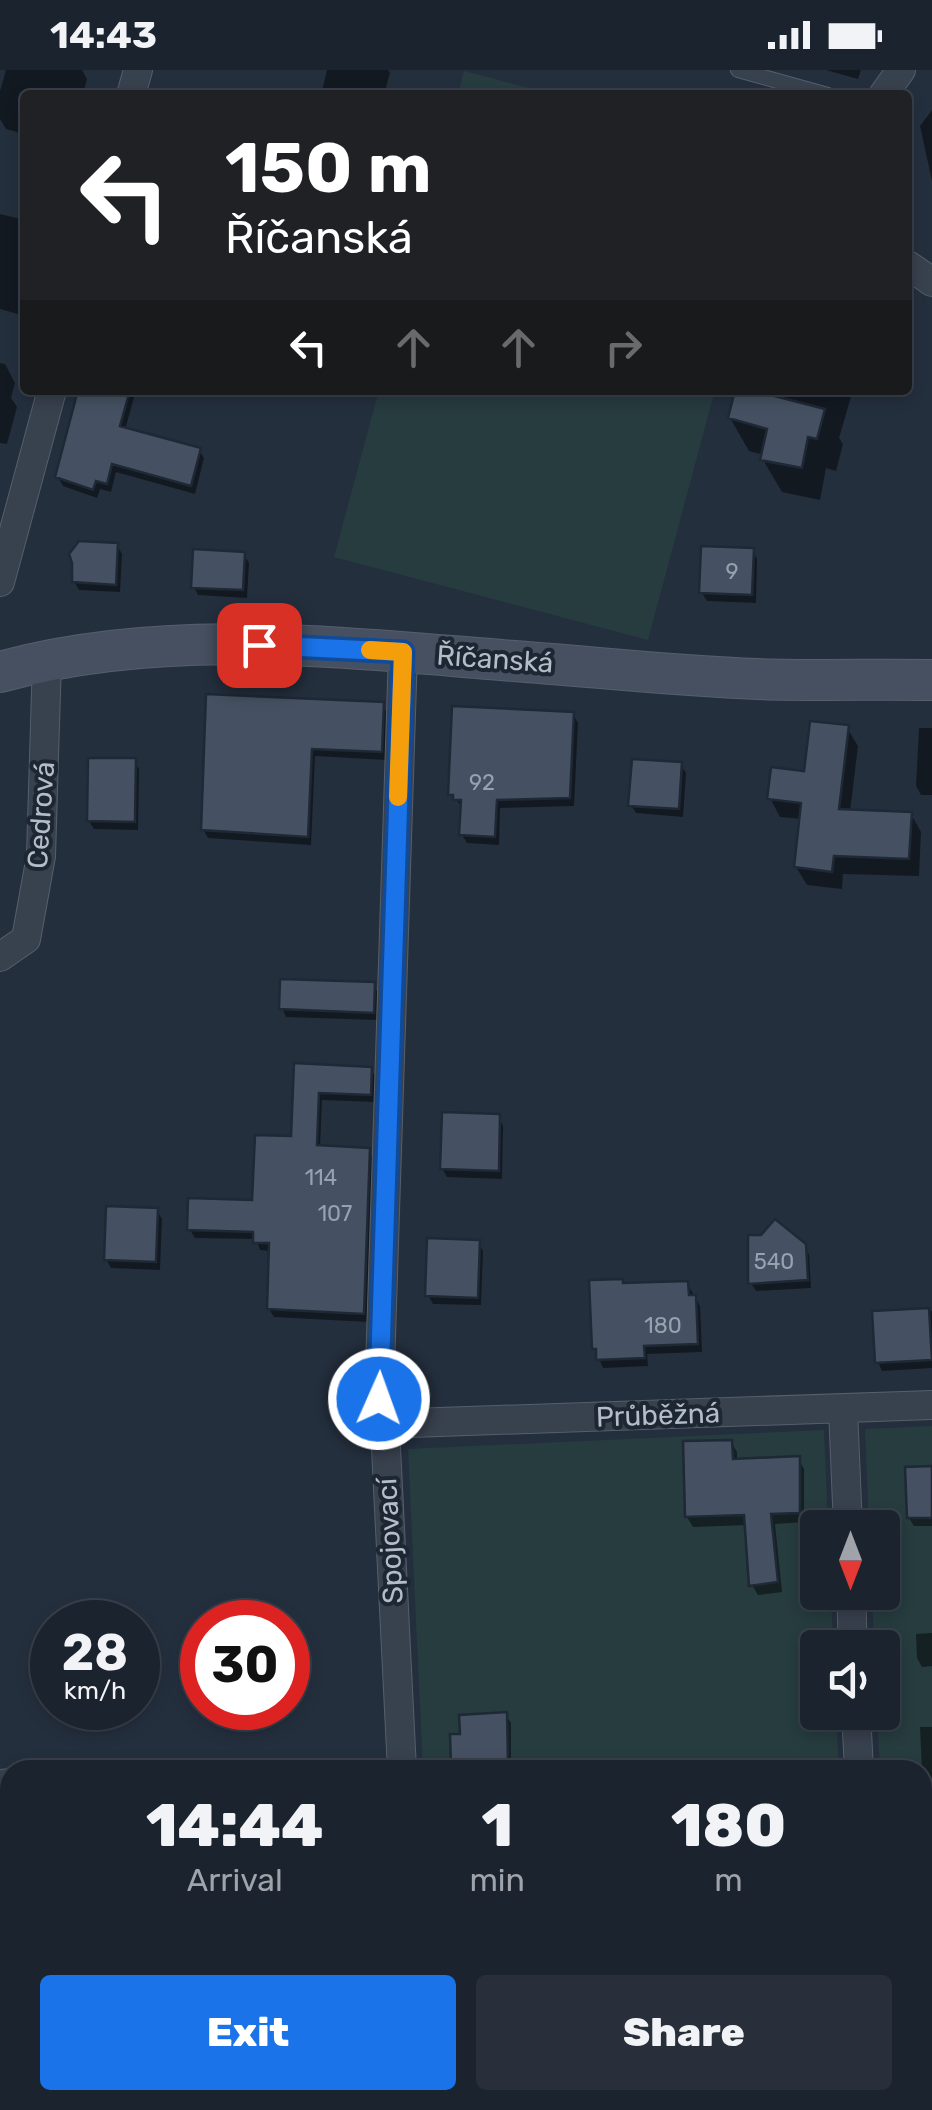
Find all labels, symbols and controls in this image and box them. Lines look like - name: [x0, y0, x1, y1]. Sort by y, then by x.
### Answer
- text: 14:43: [50, 12, 157, 58]
- text: 150 m: [225, 127, 432, 210]
- icon: left: [60, 130, 190, 260]
- text: Říčanská: [225, 211, 413, 264]
- icon: left: [281, 320, 336, 375]
- icon: ahead: [386, 320, 441, 375]
- icon: ahead: [491, 320, 546, 375]
- icon: right: [596, 320, 651, 375]
- house number: 9: [725, 558, 739, 585]
- pin: [217, 603, 302, 688]
- icon: arrive: [232, 618, 287, 673]
- street label: Říčanská: [436, 638, 554, 680]
- street label: Cedrová: [21, 760, 61, 870]
- house number: 92: [469, 769, 495, 796]
- house number: 114: [305, 1164, 337, 1191]
- house number: 107: [318, 1200, 352, 1227]
- house number: 540: [754, 1248, 794, 1275]
- house number: 180: [644, 1312, 682, 1339]
- position arrow: [327, 1347, 431, 1451]
- street label: Průběžná: [595, 1396, 721, 1434]
- street label: Spojovací: [370, 1476, 410, 1605]
- north arrow: [800, 1510, 900, 1610]
- map controls: [800, 1510, 900, 1730]
- speed limit sign: 30: [180, 1600, 310, 1730]
- text: 28: [62, 1623, 128, 1683]
- button: sound: [800, 1630, 900, 1730]
- text: km/h: [64, 1676, 126, 1705]
- text: 14:44: [146, 1790, 324, 1861]
- text: 1: [481, 1790, 513, 1861]
- text: 180: [671, 1790, 786, 1861]
- text: Arrival: [187, 1861, 283, 1899]
- text: min: [469, 1861, 525, 1899]
- text: m: [714, 1861, 743, 1899]
- button: Exit: [40, 1975, 456, 2090]
- button: Share: [476, 1975, 892, 2090]

